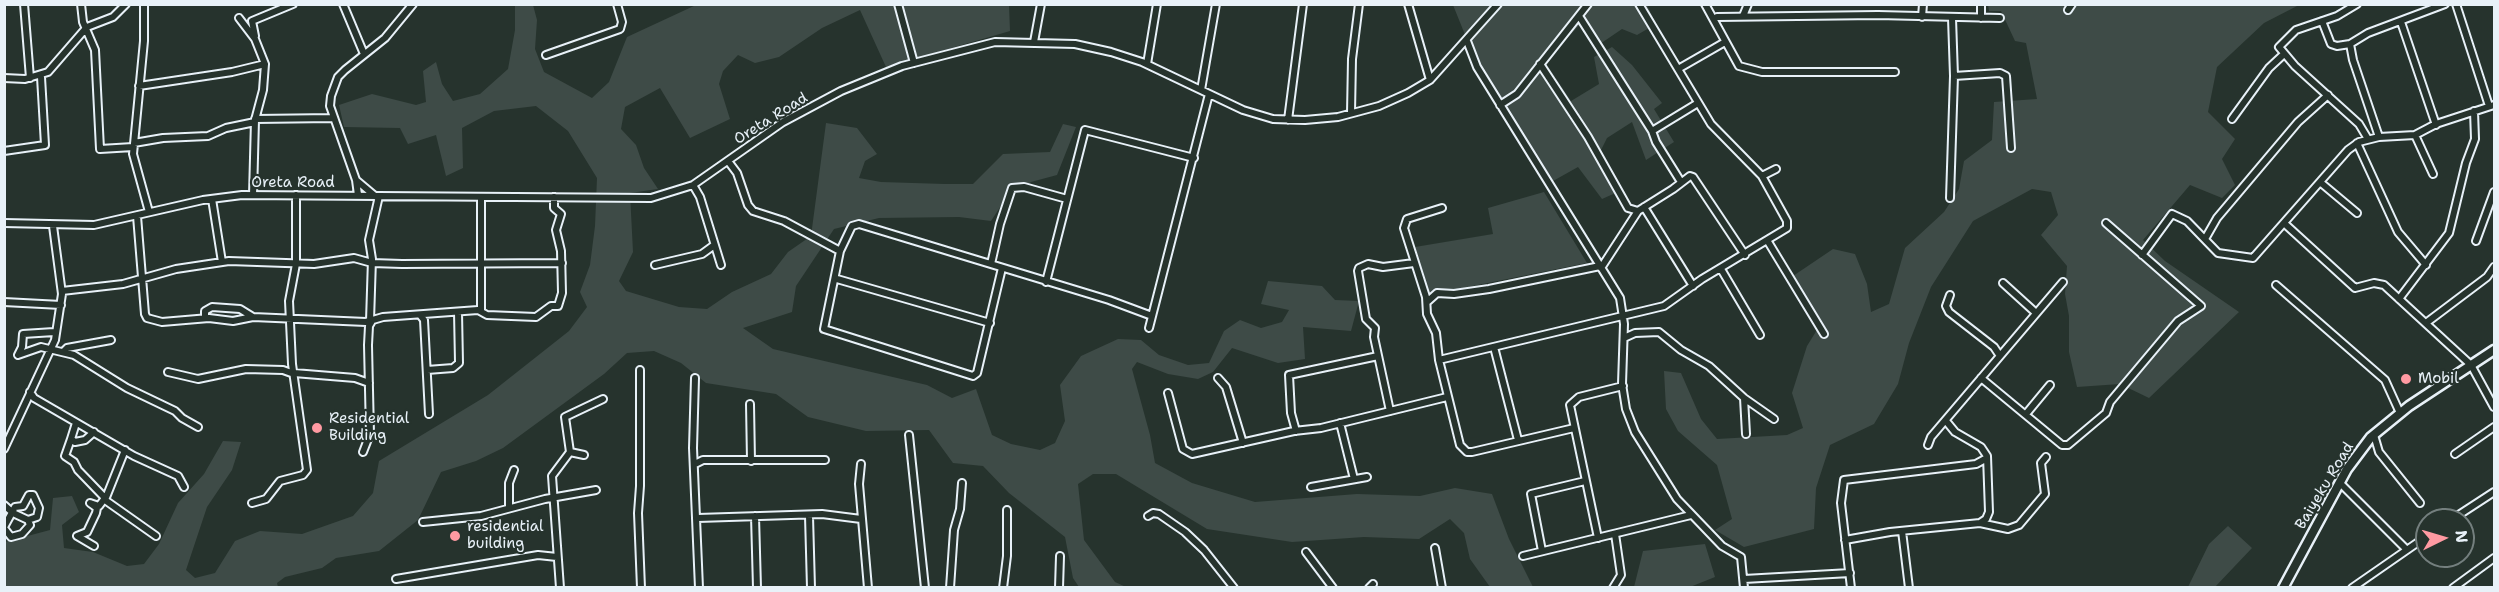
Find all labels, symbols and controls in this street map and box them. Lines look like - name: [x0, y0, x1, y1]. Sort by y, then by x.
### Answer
- street label: Oreta Road: [731, 89, 811, 149]
- street label: Oreta Road: [251, 174, 335, 192]
- place label: Mobil: [2418, 370, 2459, 388]
- marker: Mobil: [2399, 372, 2413, 386]
- place label: Residential Building: [329, 410, 409, 445]
- marker: Residential Building: [310, 421, 324, 435]
- street label: Baiyeku Road: [2292, 439, 2358, 533]
- north arrow: [2415, 508, 2475, 568]
- place label: residential building: [467, 518, 544, 553]
- marker: residential building: [448, 529, 462, 543]
- text: N: [2450, 529, 2472, 544]

